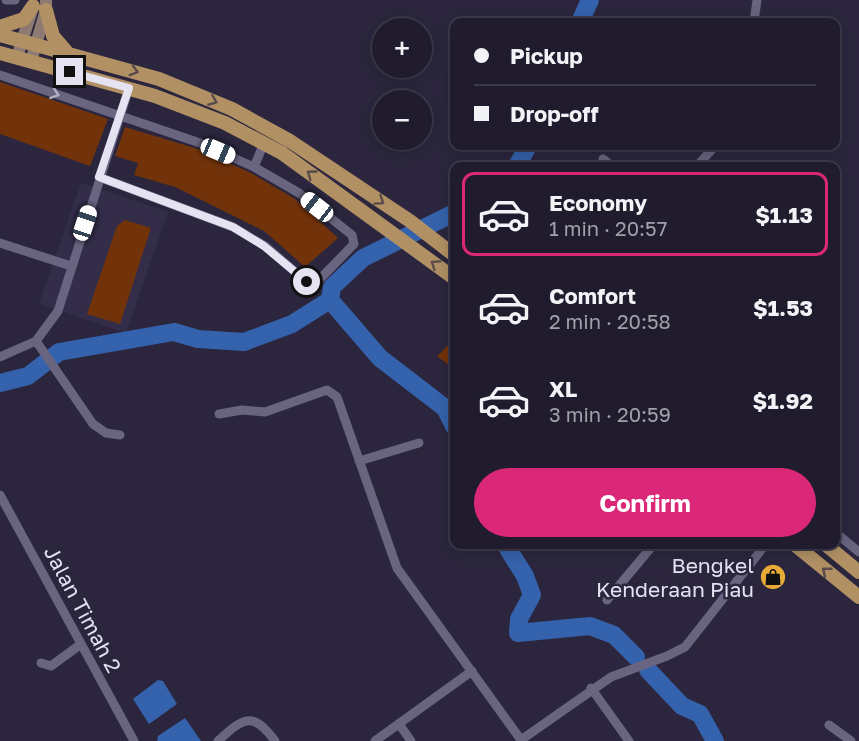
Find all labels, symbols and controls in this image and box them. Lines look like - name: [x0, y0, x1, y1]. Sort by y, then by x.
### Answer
- map controls: [372, 18, 432, 150]
- button: +: [372, 18, 432, 78]
- text: Pickup: [510, 42, 583, 69]
- route end: [56, 58, 83, 85]
- one-way arrow: [128, 64, 139, 76]
- one-way arrow: [49, 87, 60, 100]
- button: −: [372, 90, 432, 150]
- one-way arrow: [207, 94, 218, 106]
- text: Drop-off: [510, 100, 599, 127]
- car: [198, 136, 238, 166]
- one-way arrow: [307, 171, 318, 182]
- icon: car: [477, 187, 531, 241]
- car: [297, 189, 337, 225]
- text: Economy: [549, 189, 647, 216]
- one-way arrow: [373, 194, 384, 205]
- text: $1.13: [755, 201, 813, 228]
- car: [71, 203, 99, 243]
- text: 1 min · 20:57: [549, 216, 667, 240]
- one-way arrow: [431, 260, 442, 271]
- route start: [293, 268, 320, 295]
- icon: car: [477, 280, 531, 334]
- text: Comfort: [549, 282, 636, 309]
- text: $1.53: [753, 294, 813, 321]
- text: 2 min · 20:58: [549, 309, 671, 333]
- icon: car: [477, 373, 531, 427]
- text: XL: [549, 375, 577, 402]
- text: $1.92: [752, 387, 813, 414]
- text: 3 min · 20:59: [549, 402, 671, 426]
- button: Confirm: [474, 468, 816, 537]
- street label: Jalan Timah 2: [39, 541, 127, 677]
- place label: Bengkel Kenderaan Piau: [596, 552, 754, 602]
- shop icon: Bengkel Kenderaan Piau: [758, 562, 788, 592]
- one-way arrow: [822, 567, 833, 578]

